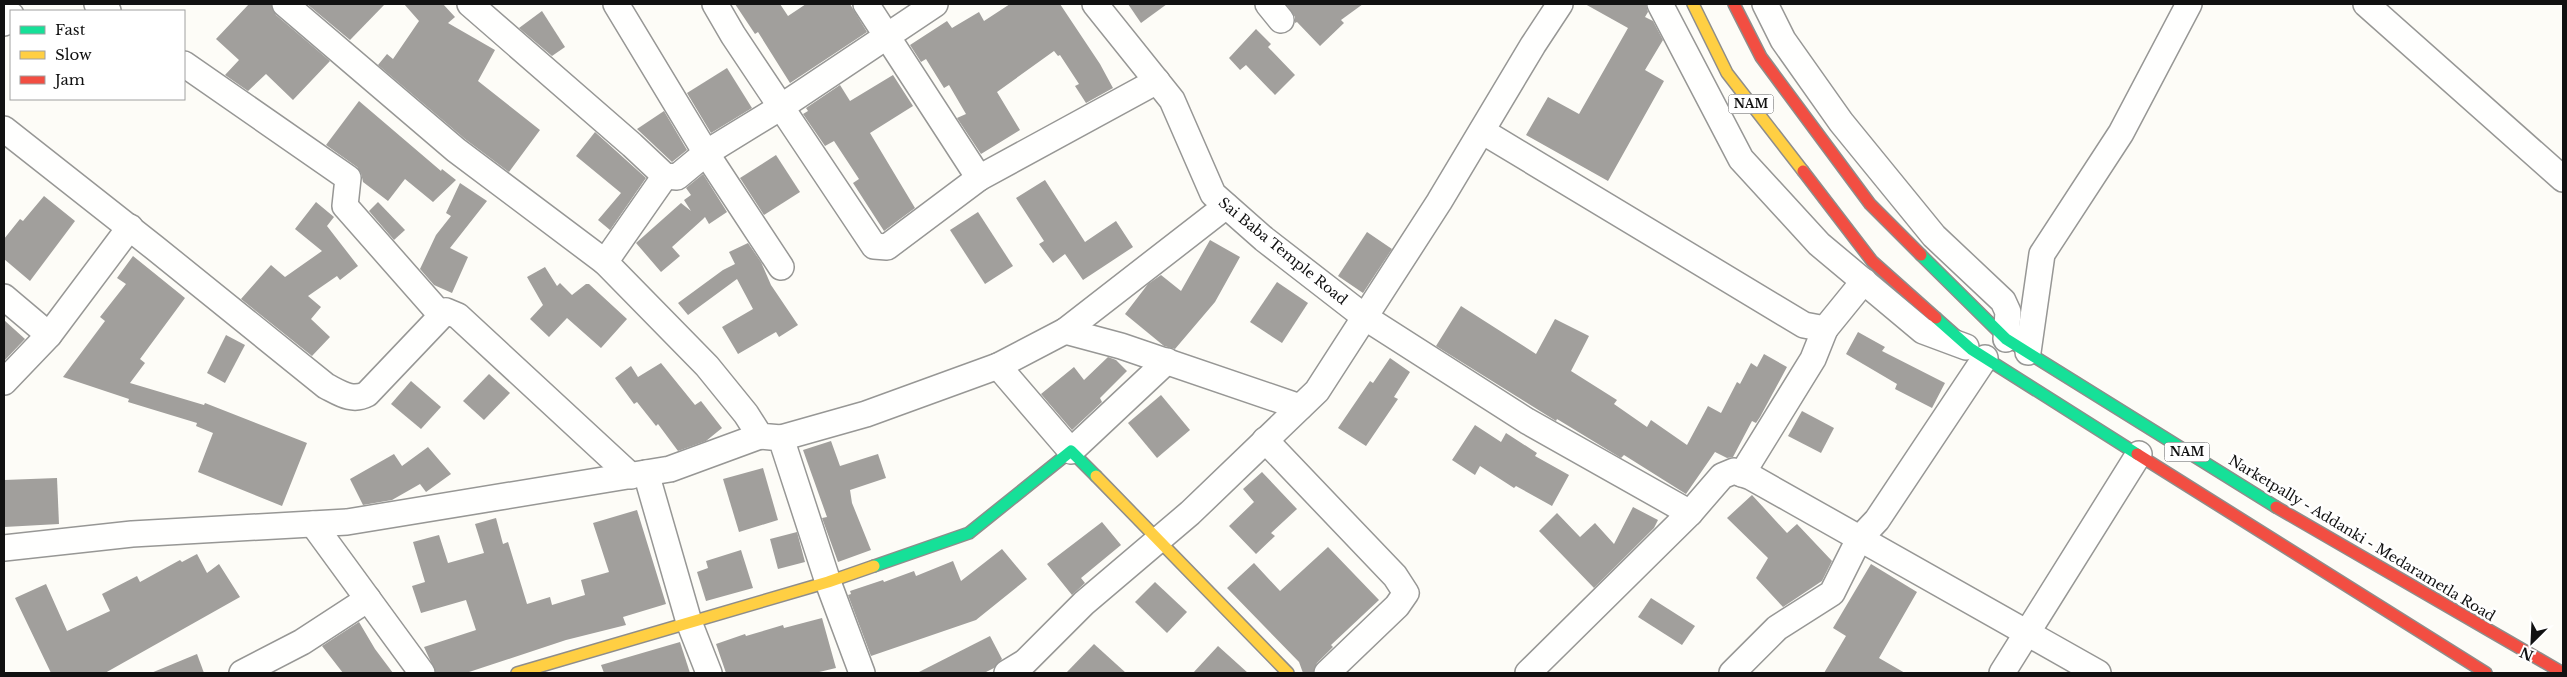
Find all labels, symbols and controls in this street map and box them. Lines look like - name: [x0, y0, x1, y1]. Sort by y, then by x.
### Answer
- legend: [10, 10, 185, 100]
- text: Fast: [55, 20, 86, 39]
- text: Slow: [55, 45, 92, 64]
- text: Jam: [53, 70, 85, 89]
- road number: NAM: [1728, 95, 1774, 114]
- street label: Sai Baba Temple Road: [1215, 193, 1351, 309]
- road number: NAM: [2164, 442, 2210, 462]
- street label: Narketpally - Addanki - Medarametla Road: [2225, 451, 2499, 625]
- north arrow: [2507, 617, 2557, 667]
- text: N: [2517, 643, 2536, 665]

